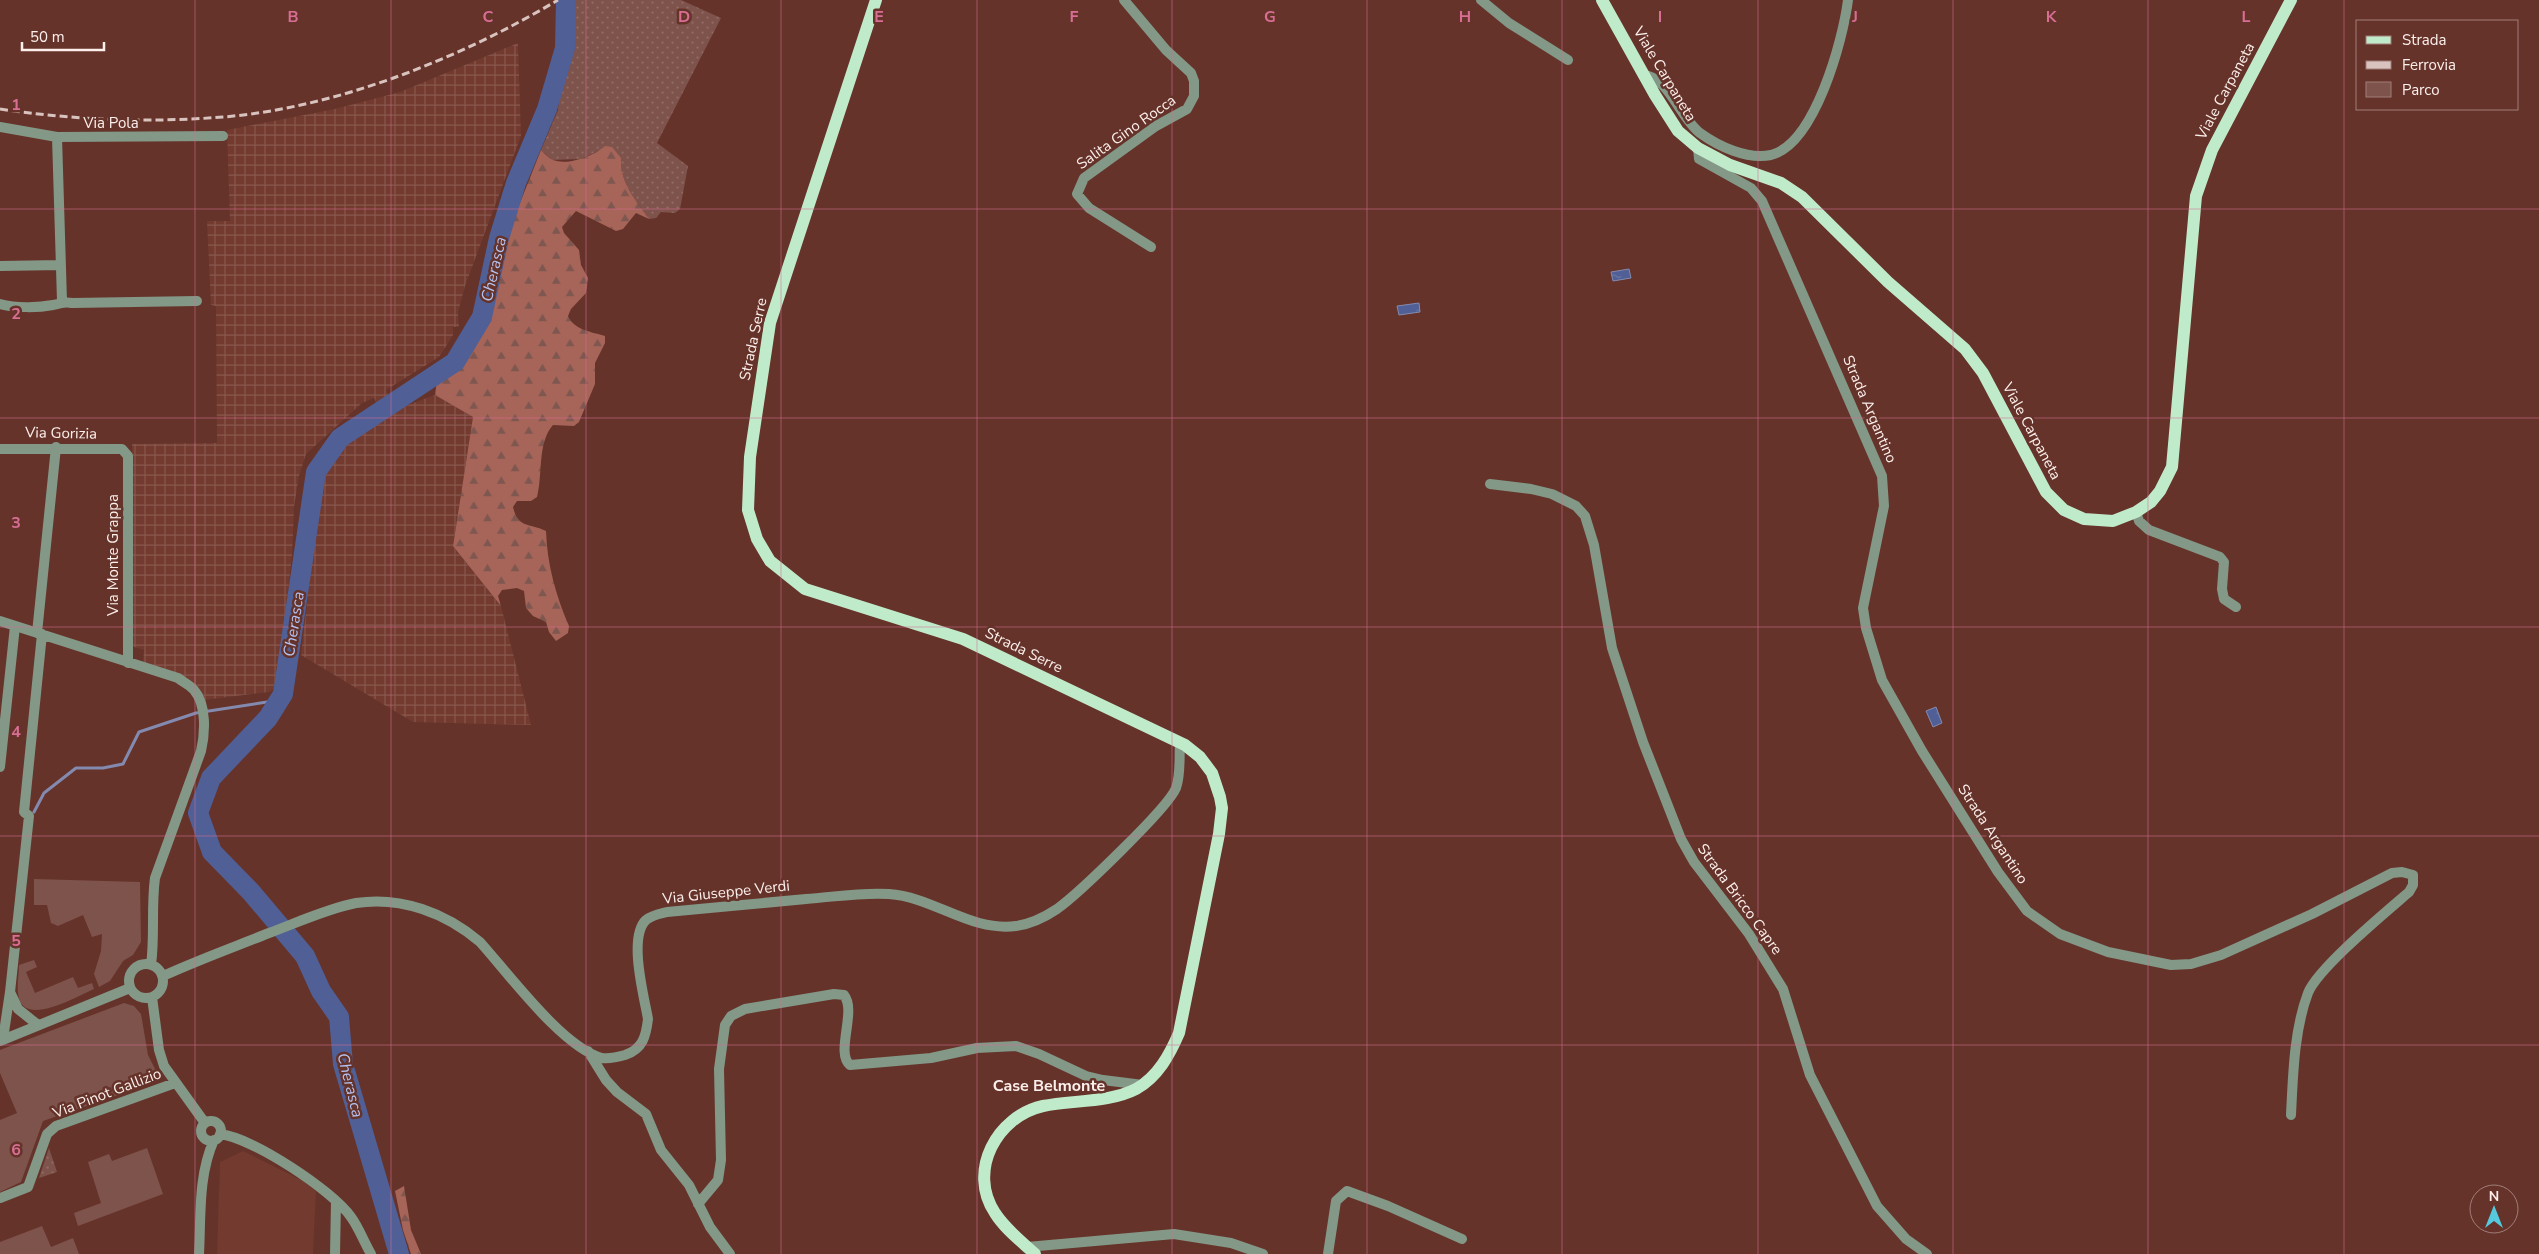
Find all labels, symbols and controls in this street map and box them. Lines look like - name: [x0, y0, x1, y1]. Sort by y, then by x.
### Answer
- text: B: [287, 6, 299, 28]
- text: C: [483, 6, 494, 28]
- text: D: [678, 6, 690, 28]
- text: E: [874, 6, 884, 28]
- text: F: [1070, 6, 1079, 28]
- text: G: [1264, 6, 1276, 28]
- text: H: [1459, 6, 1471, 28]
- text: I: [1658, 6, 1662, 28]
- text: J: [1851, 6, 1858, 28]
- text: K: [2046, 6, 2058, 28]
- text: L: [2242, 6, 2251, 28]
- scale bar: [22, 20, 105, 52]
- legend: [2356, 20, 2519, 110]
- street label: Viale Carpaneta: [1628, 22, 1701, 125]
- text: 50 m: [30, 27, 65, 47]
- text: Strada: [2402, 30, 2446, 50]
- street label: Viale Carpaneta: [2190, 39, 2259, 144]
- text: Ferrovia: [2402, 55, 2456, 75]
- text: Parco: [2402, 80, 2440, 100]
- street label: Salita Gino Rocca: [1072, 90, 1180, 174]
- text: 1: [11, 94, 21, 116]
- street label: Via Pola: [82, 113, 139, 133]
- water label: Cherasca: [476, 235, 512, 304]
- street label: Strada Serre: [734, 296, 772, 382]
- text: 2: [11, 303, 21, 325]
- street label: Strada Argantino: [1838, 352, 1902, 466]
- street label: Viale Carpaneta: [1997, 378, 2066, 483]
- street label: Via Gorizia: [24, 422, 97, 444]
- street label: Via Monte Grappa: [103, 494, 123, 617]
- text: 3: [11, 512, 21, 534]
- water label: Cherasca: [278, 590, 310, 658]
- street label: Strada Serre: [982, 623, 1066, 677]
- text: 4: [11, 721, 21, 743]
- street label: Strada Argantino: [1953, 780, 2033, 888]
- street label: Strada Bricco Capre: [1693, 839, 1787, 959]
- street label: Via Giuseppe Verdi: [660, 875, 791, 909]
- text: 5: [11, 930, 21, 952]
- water label: Cherasca: [331, 1051, 369, 1120]
- street label: Via Pinot Gallizio: [49, 1063, 164, 1123]
- district label: Case Belmonte: [993, 1075, 1105, 1097]
- text: 6: [11, 1139, 21, 1161]
- north arrow: [2469, 1184, 2519, 1234]
- text: N: [2489, 1187, 2499, 1206]

